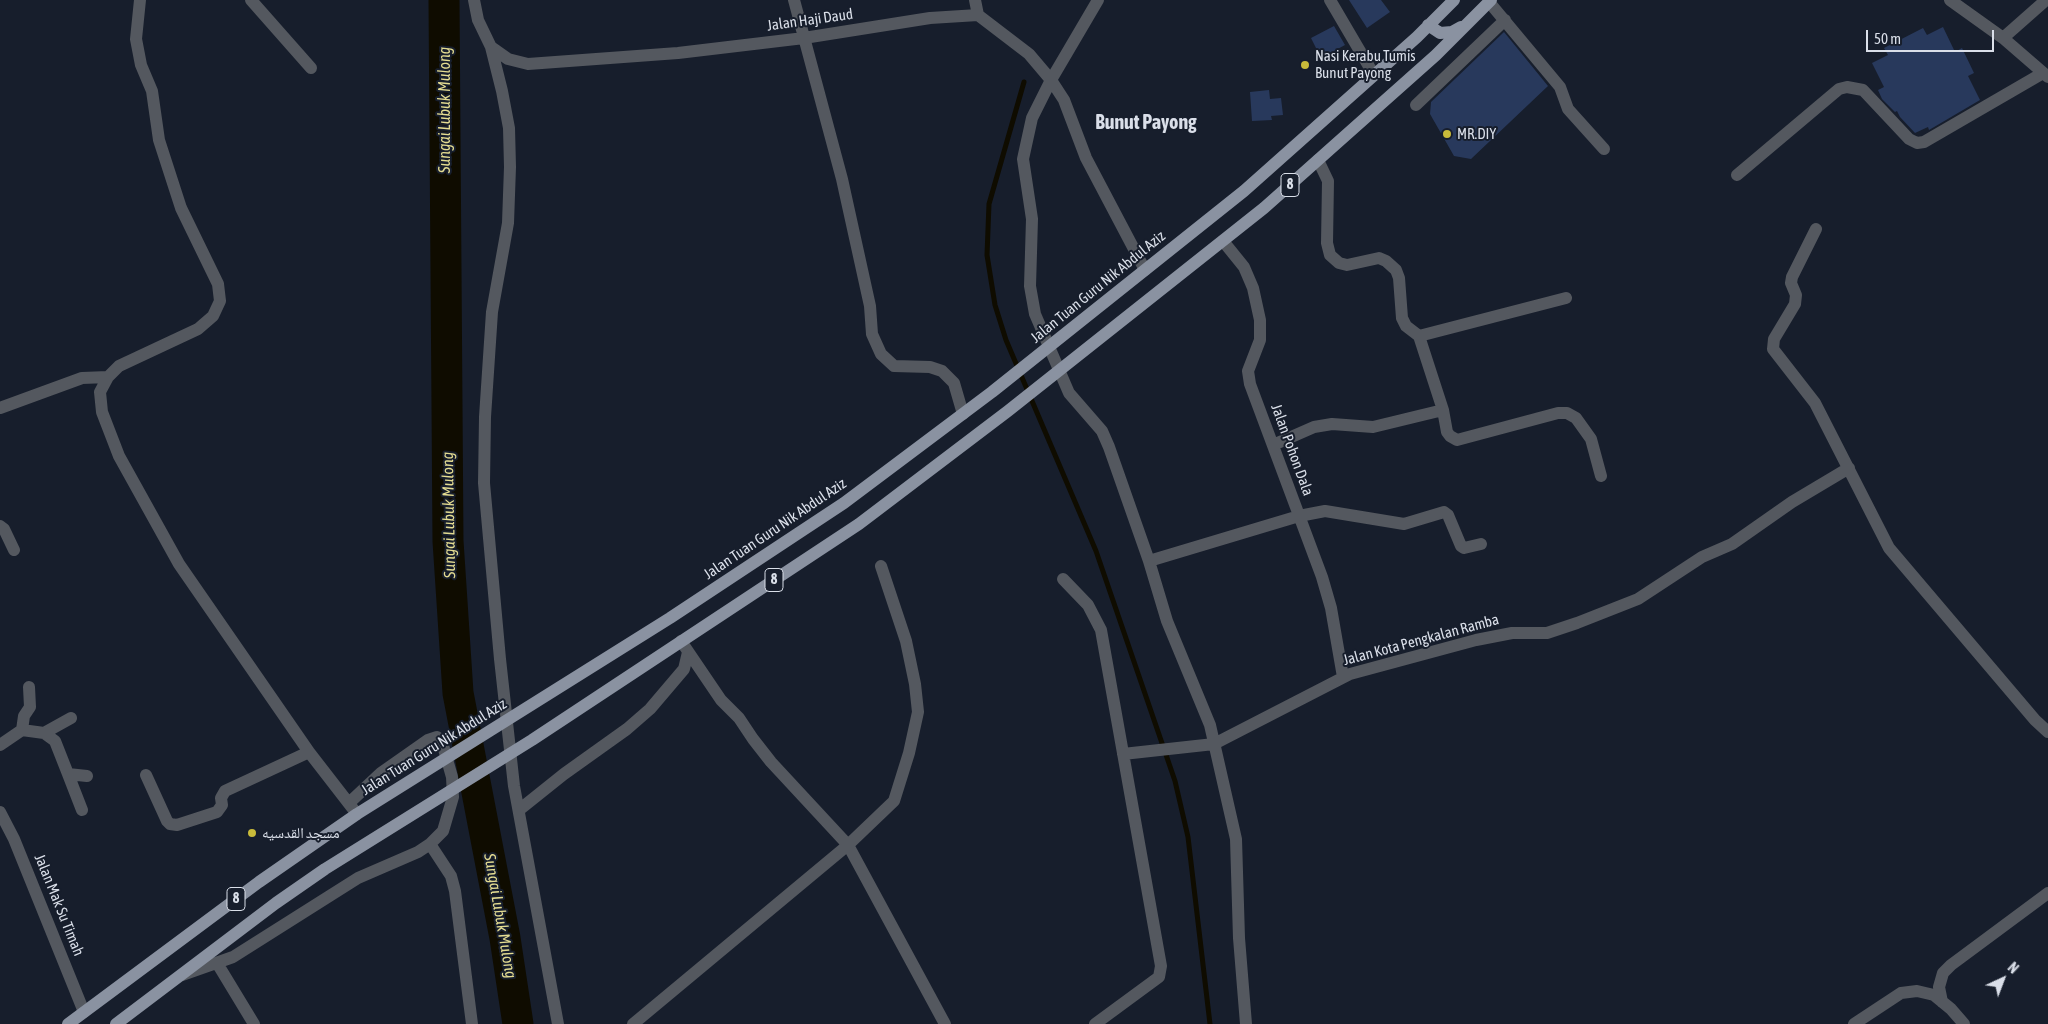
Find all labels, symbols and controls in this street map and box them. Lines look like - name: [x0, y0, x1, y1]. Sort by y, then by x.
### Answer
- street label: Jalan Haji Daud: [766, 5, 854, 35]
- scale bar: [1868, 20, 1996, 52]
- text: 50 m: [1874, 30, 1901, 47]
- water label: Sungai Lubuk Mulong: [435, 47, 455, 173]
- place label: Nasi Kerabu Tumis Bunut Payong: [1315, 47, 1416, 82]
- marker: Nasi Kerabu Tumis Bunut Payong: [1299, 59, 1311, 71]
- district label: Bunut Payong: [1095, 111, 1197, 135]
- place label: MR.DIY: [1457, 125, 1496, 143]
- marker: MR.DIY: [1441, 128, 1453, 140]
- road number: 8: [1281, 174, 1299, 196]
- street label: Jalan Tuan Guru Nik Abdul Aziz: [1027, 227, 1169, 347]
- street label: Jalan Pohon Dala: [1267, 402, 1317, 498]
- water label: Sungai Lubuk Mulong: [438, 452, 460, 578]
- street label: Jalan Tuan Guru Nik Abdul Aziz: [700, 475, 850, 583]
- road number: 8: [765, 568, 783, 592]
- street label: Jalan Kota Pengkalan Ramba: [1341, 611, 1501, 669]
- street label: Jalan Tuan Guru Nik Abdul Aziz: [358, 695, 510, 799]
- place label: مسجد القدسيه: [262, 824, 340, 842]
- marker: مسجد القدسيه: [246, 827, 258, 839]
- street label: Jalan Mak Su Timah: [30, 852, 88, 958]
- water label: Sungai Lubuk Mulong: [480, 852, 520, 980]
- road number: 8: [227, 888, 245, 911]
- north arrow: [1978, 954, 2028, 1004]
- text: N: [2005, 959, 2022, 977]

